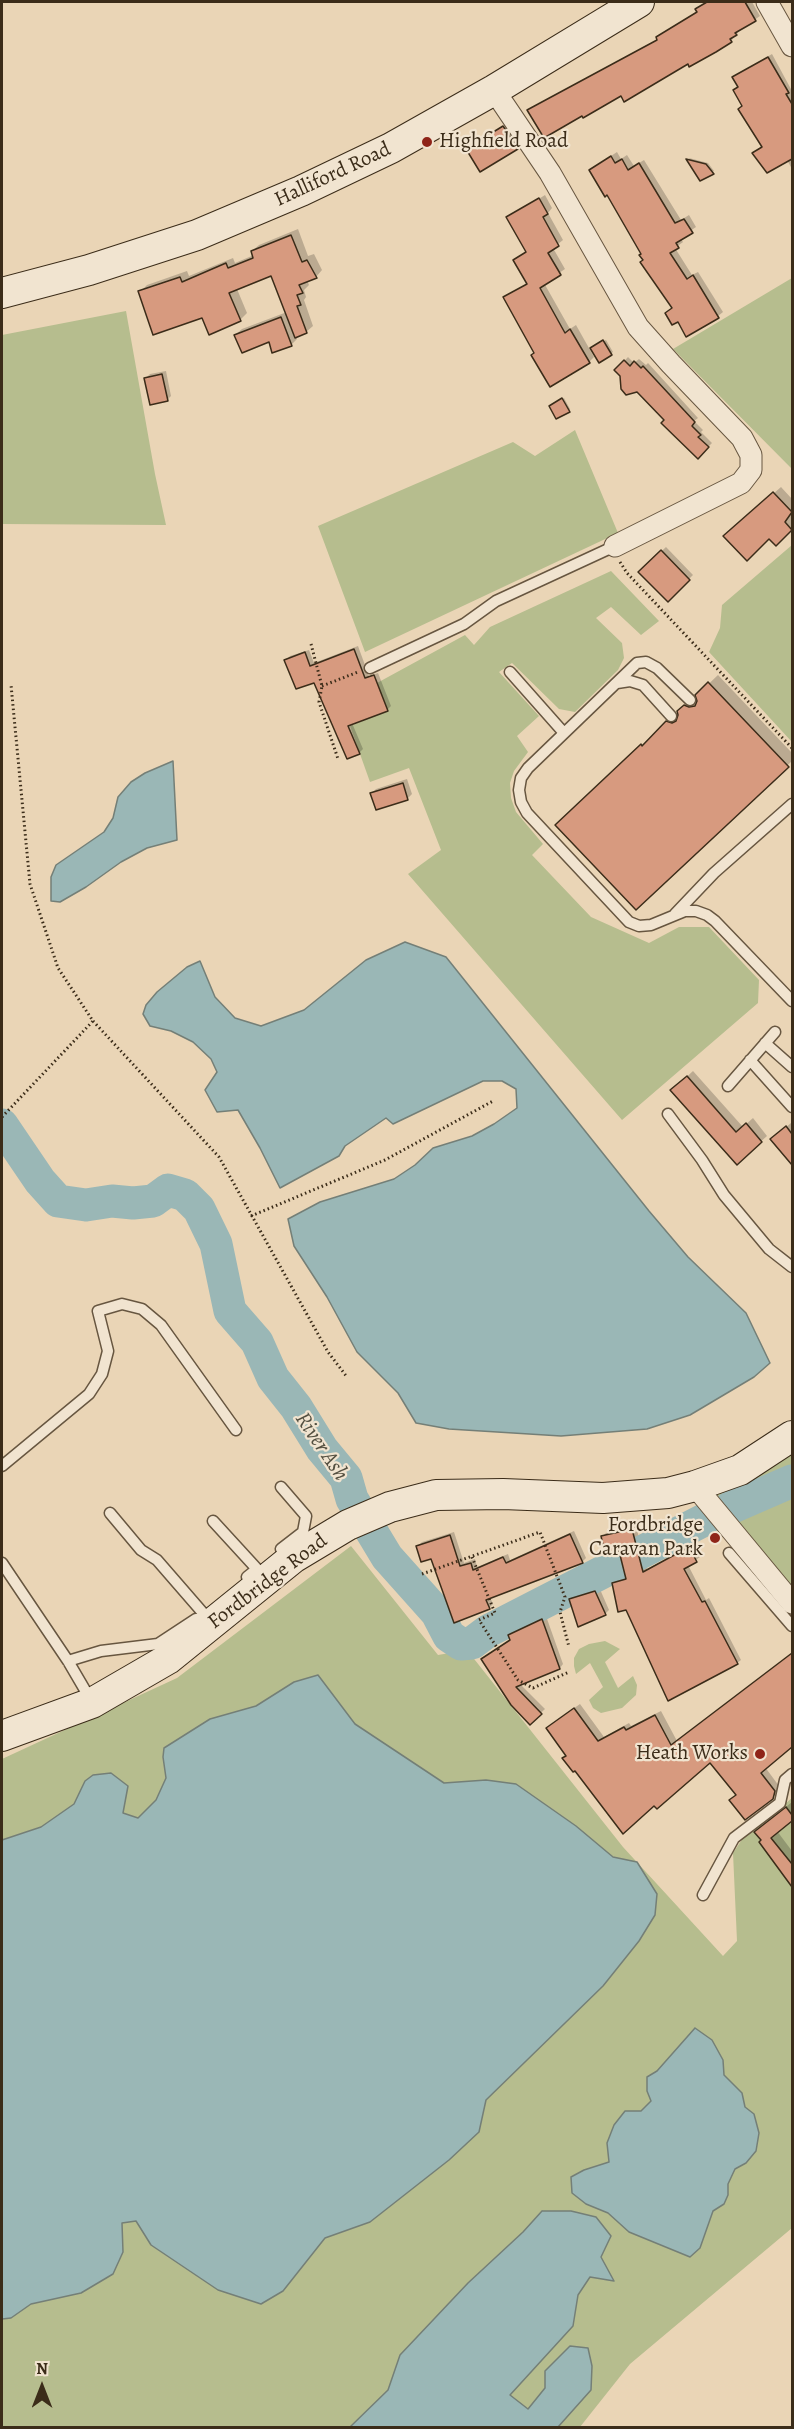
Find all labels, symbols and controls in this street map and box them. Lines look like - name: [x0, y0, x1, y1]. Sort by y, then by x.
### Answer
- place label: Highfield Road: [439, 129, 568, 155]
- marker: Highfield Road: [420, 135, 434, 149]
- street label: Halliford Road: [271, 137, 395, 213]
- water label: River Ash: [289, 1408, 353, 1486]
- place label: Fordbridge Caravan Park: [589, 1513, 703, 1563]
- street label: Fordbridge Road: [203, 1529, 333, 1635]
- marker: Fordbridge Caravan Park: [708, 1531, 722, 1545]
- place label: Heath Works: [636, 1741, 748, 1767]
- marker: Heath Works: [753, 1747, 767, 1761]
- north arrow: [12, 2357, 72, 2417]
- text: N: [36, 2358, 48, 2380]

